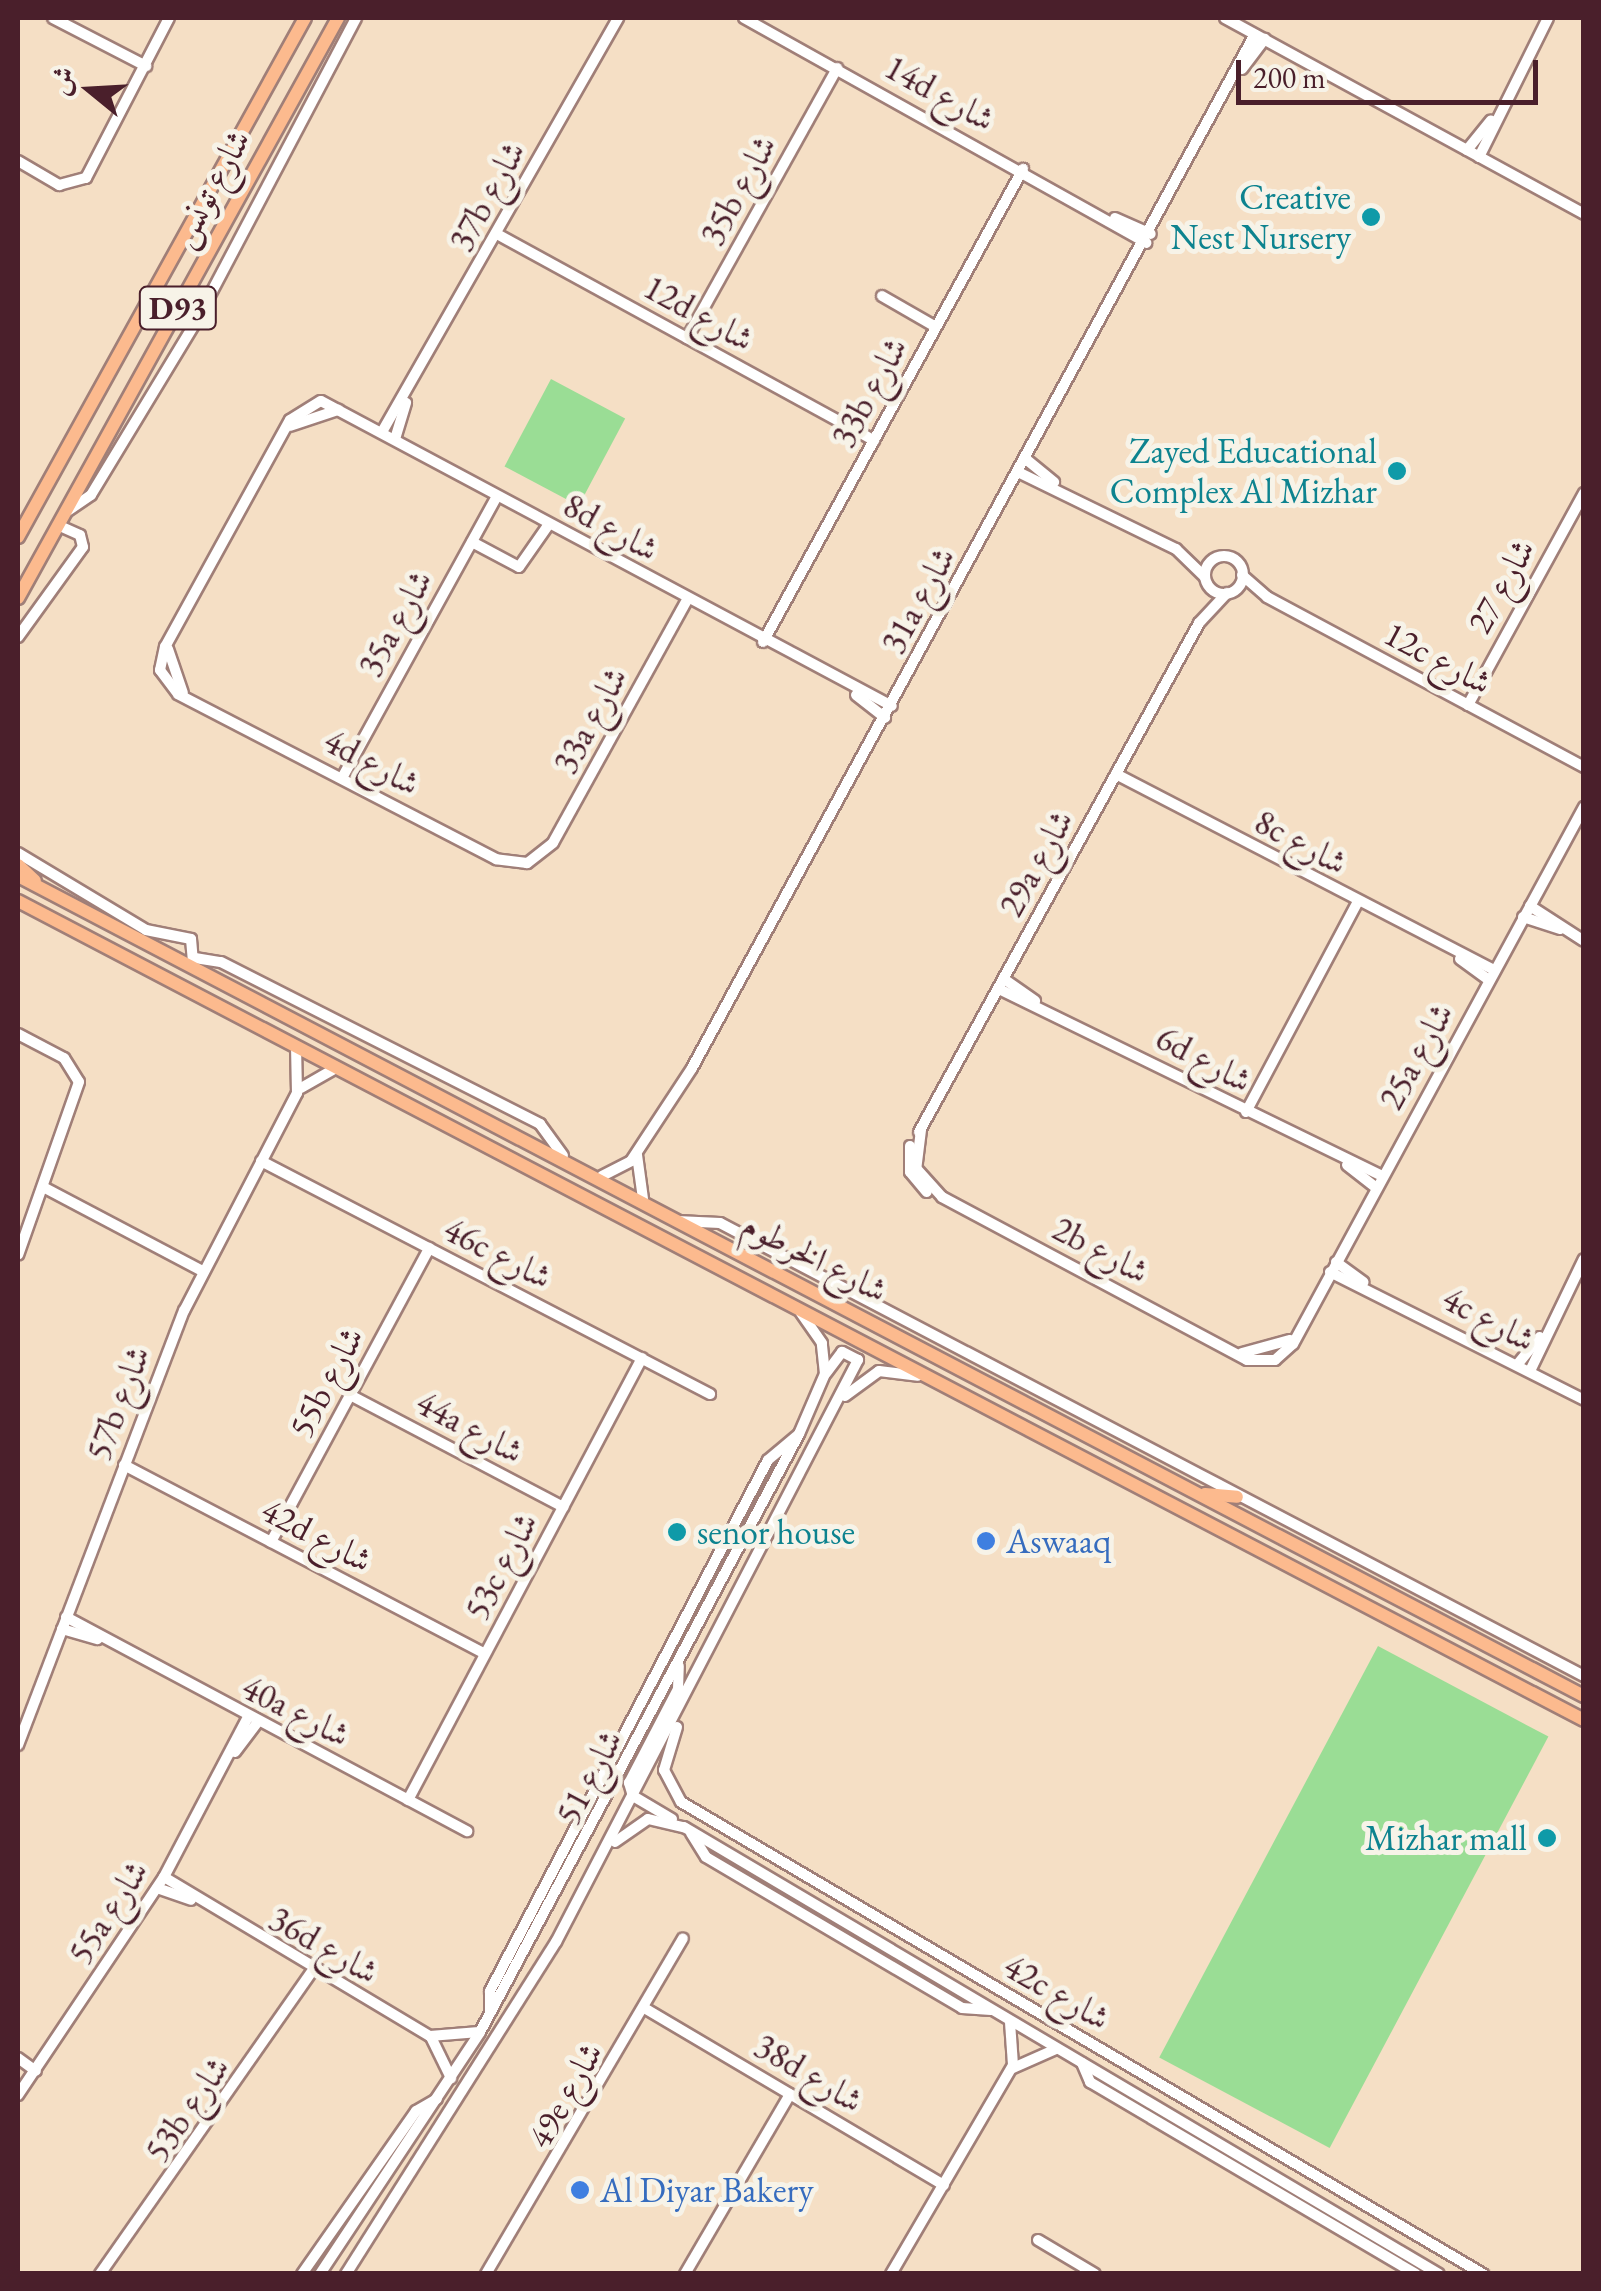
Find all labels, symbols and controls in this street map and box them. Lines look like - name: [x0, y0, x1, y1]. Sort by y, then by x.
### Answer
- north arrow: [40, 40, 140, 140]
- scale bar: [1241, 40, 1544, 102]
- street label: 14d شارع: [878, 46, 1002, 140]
- text: 200 m: [1253, 58, 1326, 97]
- text: ش: [40, 62, 83, 100]
- street label: شارع تونس: [161, 122, 259, 254]
- street label: 35b شارع: [691, 128, 785, 252]
- street label: 37b شارع: [440, 134, 534, 258]
- place label: Creative Nest Nursery: [1171, 176, 1351, 258]
- marker: Creative Nest Nursery: [1360, 206, 1382, 228]
- street label: 12d شارع: [637, 266, 761, 360]
- road number: D93: [138, 281, 218, 335]
- street label: 33b شارع: [822, 330, 916, 454]
- place label: Zayed Educational Complex Al Mizhar: [1110, 430, 1377, 512]
- marker: Zayed Educational Complex Al Mizhar: [1386, 460, 1408, 482]
- street label: 8d شارع: [556, 484, 666, 570]
- street label: شارع 27: [1458, 531, 1544, 641]
- street label: 31a شارع: [872, 539, 964, 661]
- street label: 35a شارع: [349, 562, 441, 684]
- street label: 12c شارع: [1377, 612, 1499, 704]
- street label: 33a شارع: [544, 659, 636, 781]
- street label: 4d شارع: [317, 719, 427, 805]
- street label: 8c شارع: [1248, 800, 1354, 884]
- street label: 29a شارع: [990, 802, 1082, 924]
- street label: 25a شارع: [1370, 995, 1462, 1117]
- street label: 6d شارع: [1149, 1016, 1259, 1102]
- street label: شارع الخرطوم: [735, 1203, 895, 1311]
- street label: 2b شارع: [1046, 1207, 1156, 1293]
- street label: 46c شارع: [437, 1208, 559, 1298]
- street label: 4c شارع: [1436, 1277, 1542, 1361]
- street label: 55b شارع: [279, 1319, 373, 1445]
- street label: 57b شارع: [77, 1340, 159, 1466]
- street label: 44a شارع: [409, 1381, 531, 1473]
- street label: 42d شارع: [255, 1489, 379, 1581]
- street label: 53c شارع: [455, 1505, 547, 1627]
- place label: senor house: [697, 1511, 855, 1553]
- place label: Aswaaq: [1006, 1520, 1111, 1562]
- marker: senor house: [666, 1521, 688, 1543]
- marker: Aswaaq: [975, 1530, 997, 1552]
- street label: 40a شارع: [235, 1666, 357, 1756]
- street label: شارع 51: [547, 1722, 631, 1832]
- place label: Mizhar mall: [1365, 1817, 1527, 1859]
- marker: Mizhar mall: [1536, 1827, 1558, 1849]
- street label: 55a شارع: [59, 1852, 157, 1972]
- street label: 36d شارع: [262, 1897, 386, 1993]
- street label: 42c شارع: [996, 1945, 1118, 2039]
- street label: 38d شارع: [747, 2024, 871, 2122]
- street label: 49e شارع: [518, 2035, 612, 2155]
- street label: 53b شارع: [136, 2048, 238, 2170]
- place label: Al Diyar Bakery: [600, 2169, 814, 2211]
- marker: Al Diyar Bakery: [569, 2179, 591, 2201]

